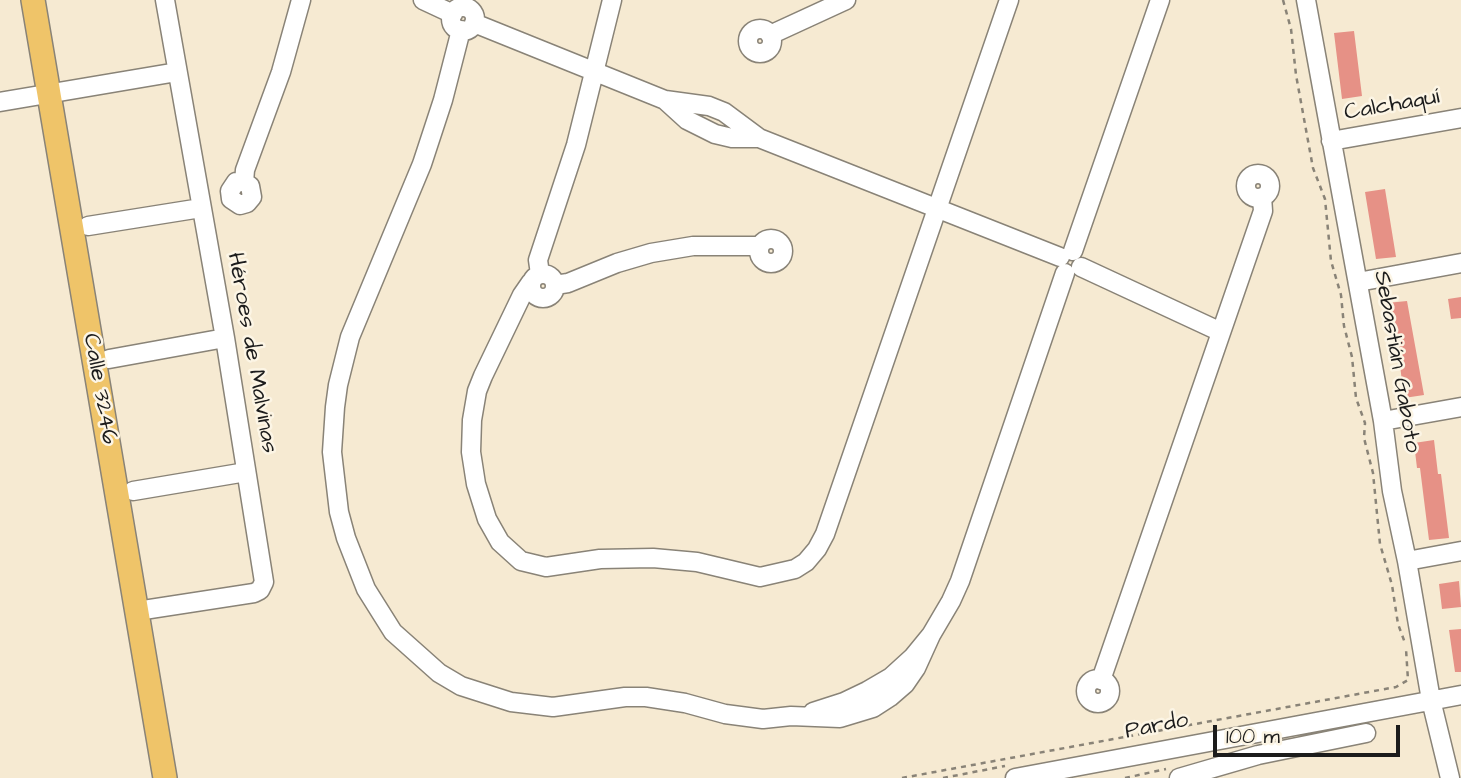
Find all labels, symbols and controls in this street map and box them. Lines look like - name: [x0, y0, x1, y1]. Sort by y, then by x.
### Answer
- street label: Calchaquí: [1342, 84, 1442, 128]
- street label: Héroes de Malvinas: [220, 251, 282, 455]
- street label: Sebastián Gaboto: [1366, 269, 1426, 455]
- street label: Calle 3246: [76, 332, 122, 446]
- street label: Pardo: [1123, 707, 1191, 747]
- scale bar: [1216, 712, 1403, 756]
- text: 100 m: [1226, 722, 1280, 751]

